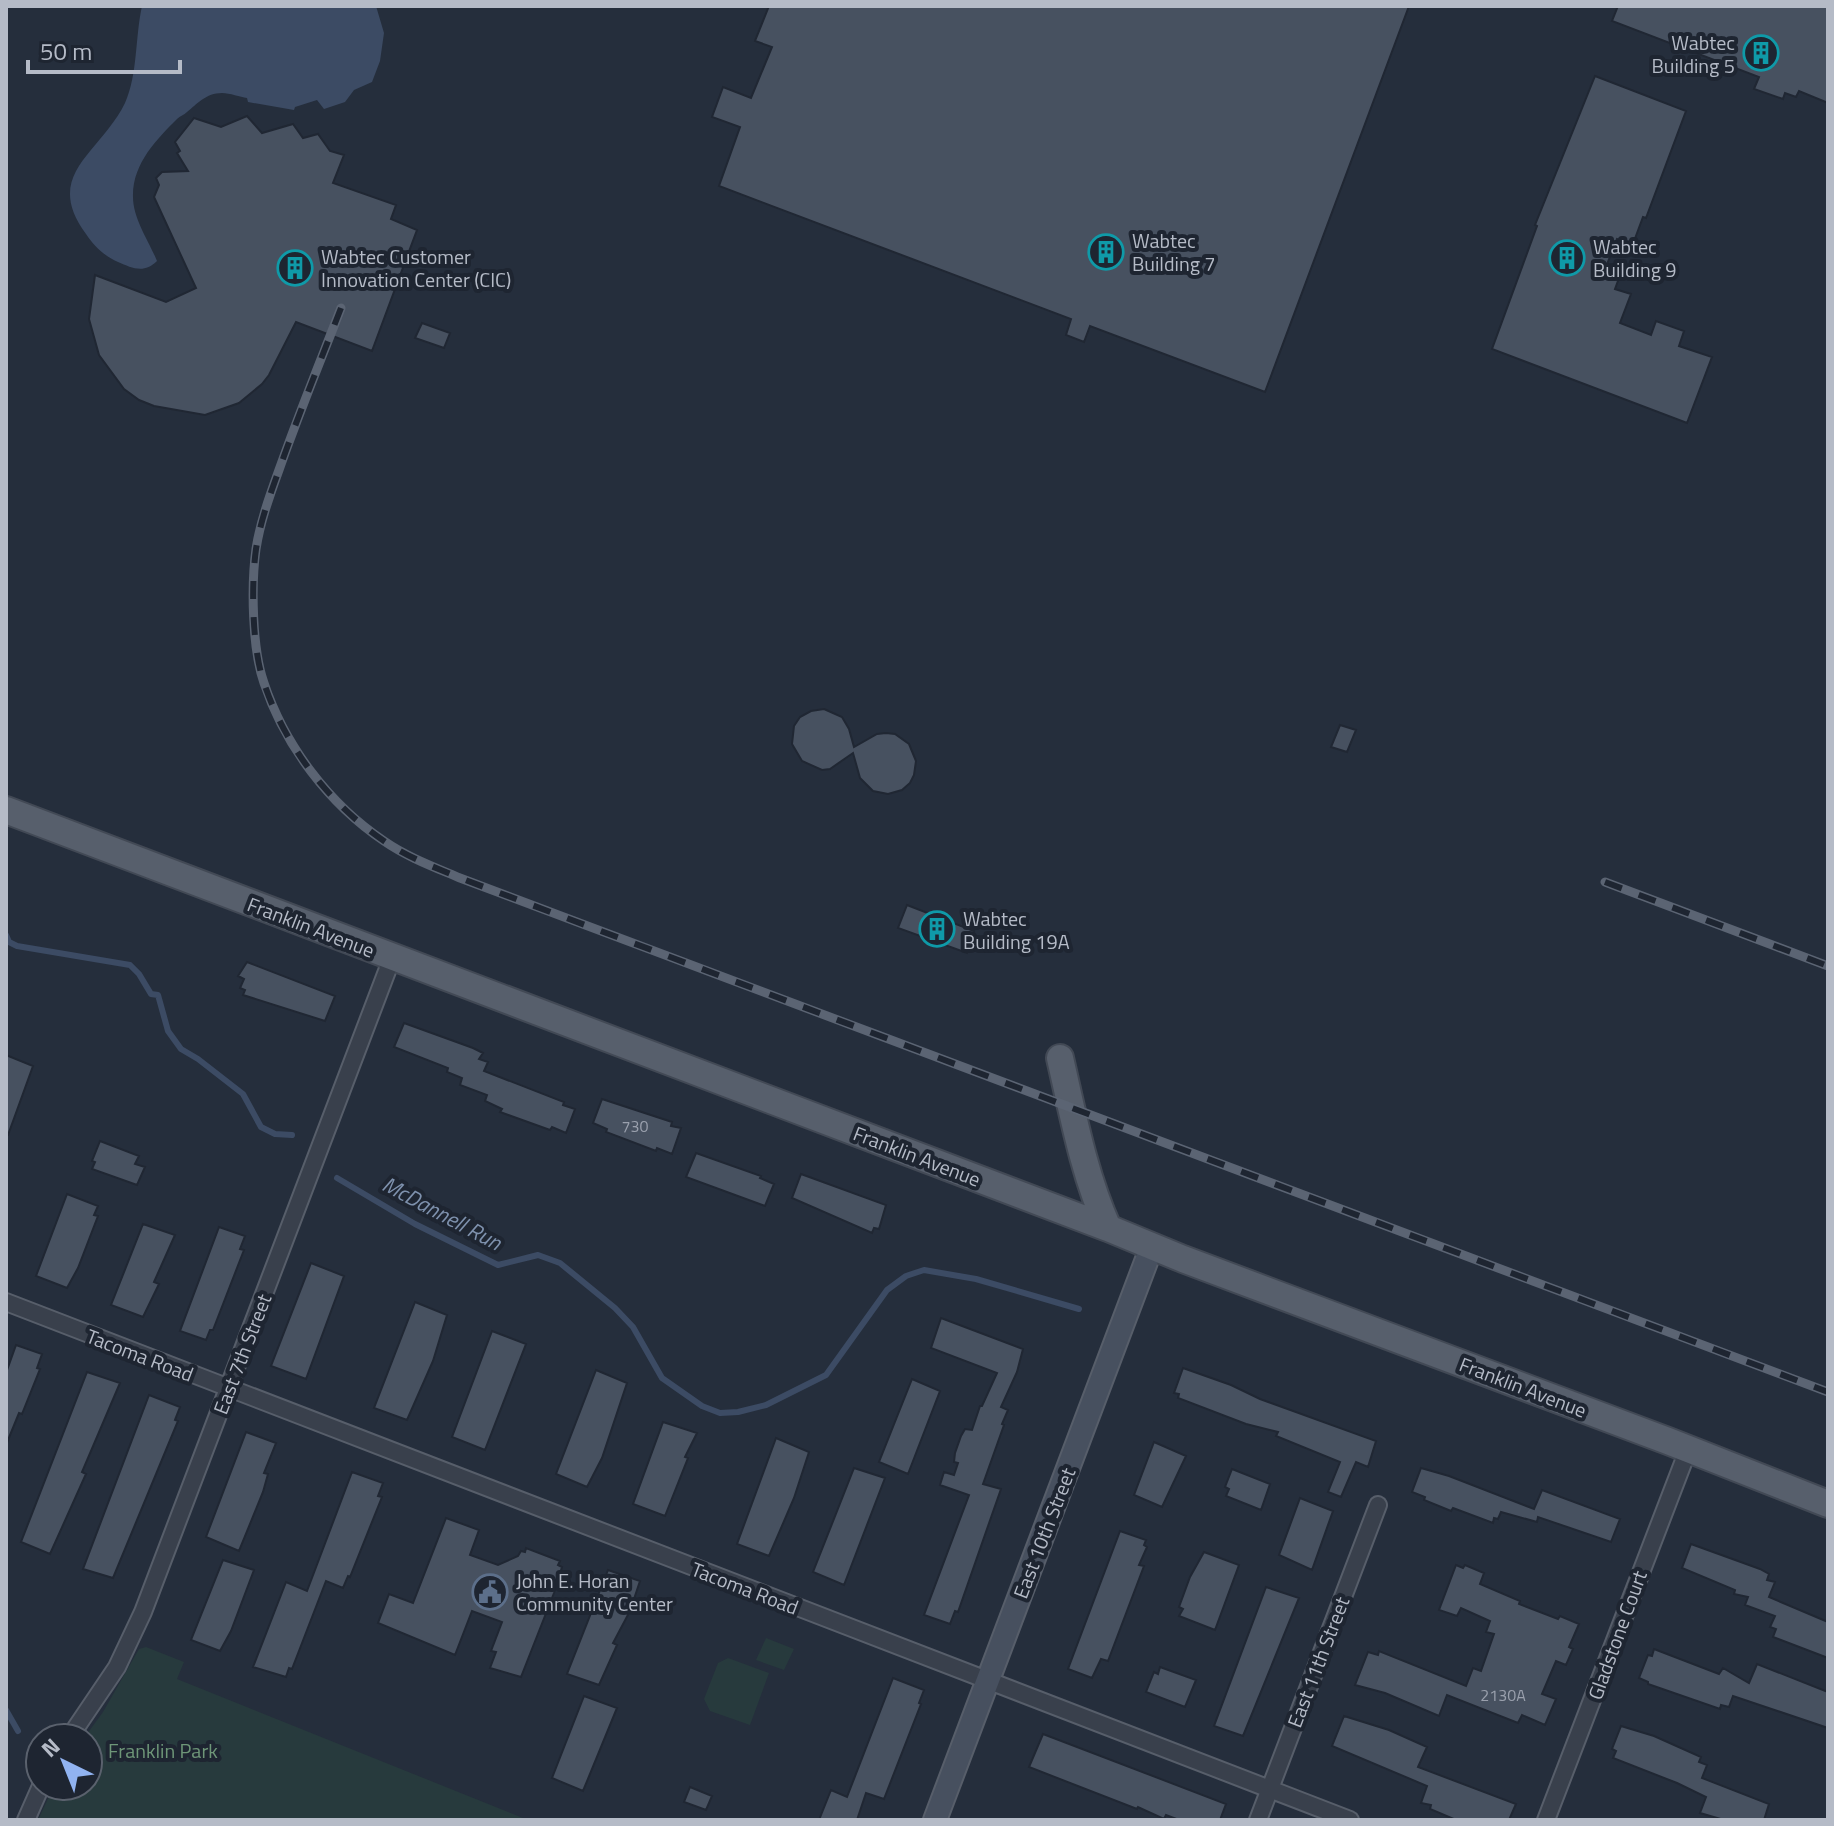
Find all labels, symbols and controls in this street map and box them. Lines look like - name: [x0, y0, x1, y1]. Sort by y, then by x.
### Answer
- scale bar: [28, 24, 180, 74]
- place label: Wabtec Building 5: [1651, 27, 1735, 81]
- text: 50 m: [40, 33, 92, 69]
- building icon: Wabtec Building 5: [1742, 34, 1780, 72]
- place label: Wabtec Building 7: [1132, 225, 1216, 279]
- place label: Wabtec Building 9: [1593, 231, 1677, 285]
- building icon: Wabtec Building 7: [1087, 233, 1125, 271]
- building icon: Wabtec Building 9: [1548, 239, 1586, 277]
- place label: Wabtec Customer Innovation Center (CIC): [321, 241, 511, 295]
- building icon: Wabtec Customer Innovation Center (CIC): [276, 249, 314, 287]
- street label: Franklin Avenue: [243, 889, 379, 965]
- place label: Wabtec Building 19A: [963, 903, 1070, 957]
- building icon: Wabtec Building 19A: [918, 910, 956, 948]
- house number: 730: [622, 1114, 648, 1138]
- street label: Franklin Avenue: [849, 1118, 985, 1194]
- water label: McDannell Run: [376, 1167, 509, 1259]
- street label: East 7th Street: [205, 1289, 279, 1419]
- street label: Tacoma Road: [82, 1320, 198, 1390]
- street label: Franklin Avenue: [1455, 1349, 1591, 1425]
- street label: East 10th Street: [1005, 1463, 1083, 1603]
- street label: Tacoma Road: [687, 1553, 803, 1623]
- place label: John E. Horan Community Center: [516, 1565, 673, 1619]
- street label: Gladstone Court: [1579, 1566, 1655, 1704]
- public building icon: John E. Horan Community Center: [471, 1573, 509, 1611]
- street label: East 11th Street: [1279, 1592, 1357, 1732]
- house number: 2130A: [1480, 1683, 1526, 1707]
- north arrow: [24, 1722, 104, 1802]
- text: N: [33, 1730, 68, 1765]
- park label: Franklin Park: [108, 1735, 218, 1766]

